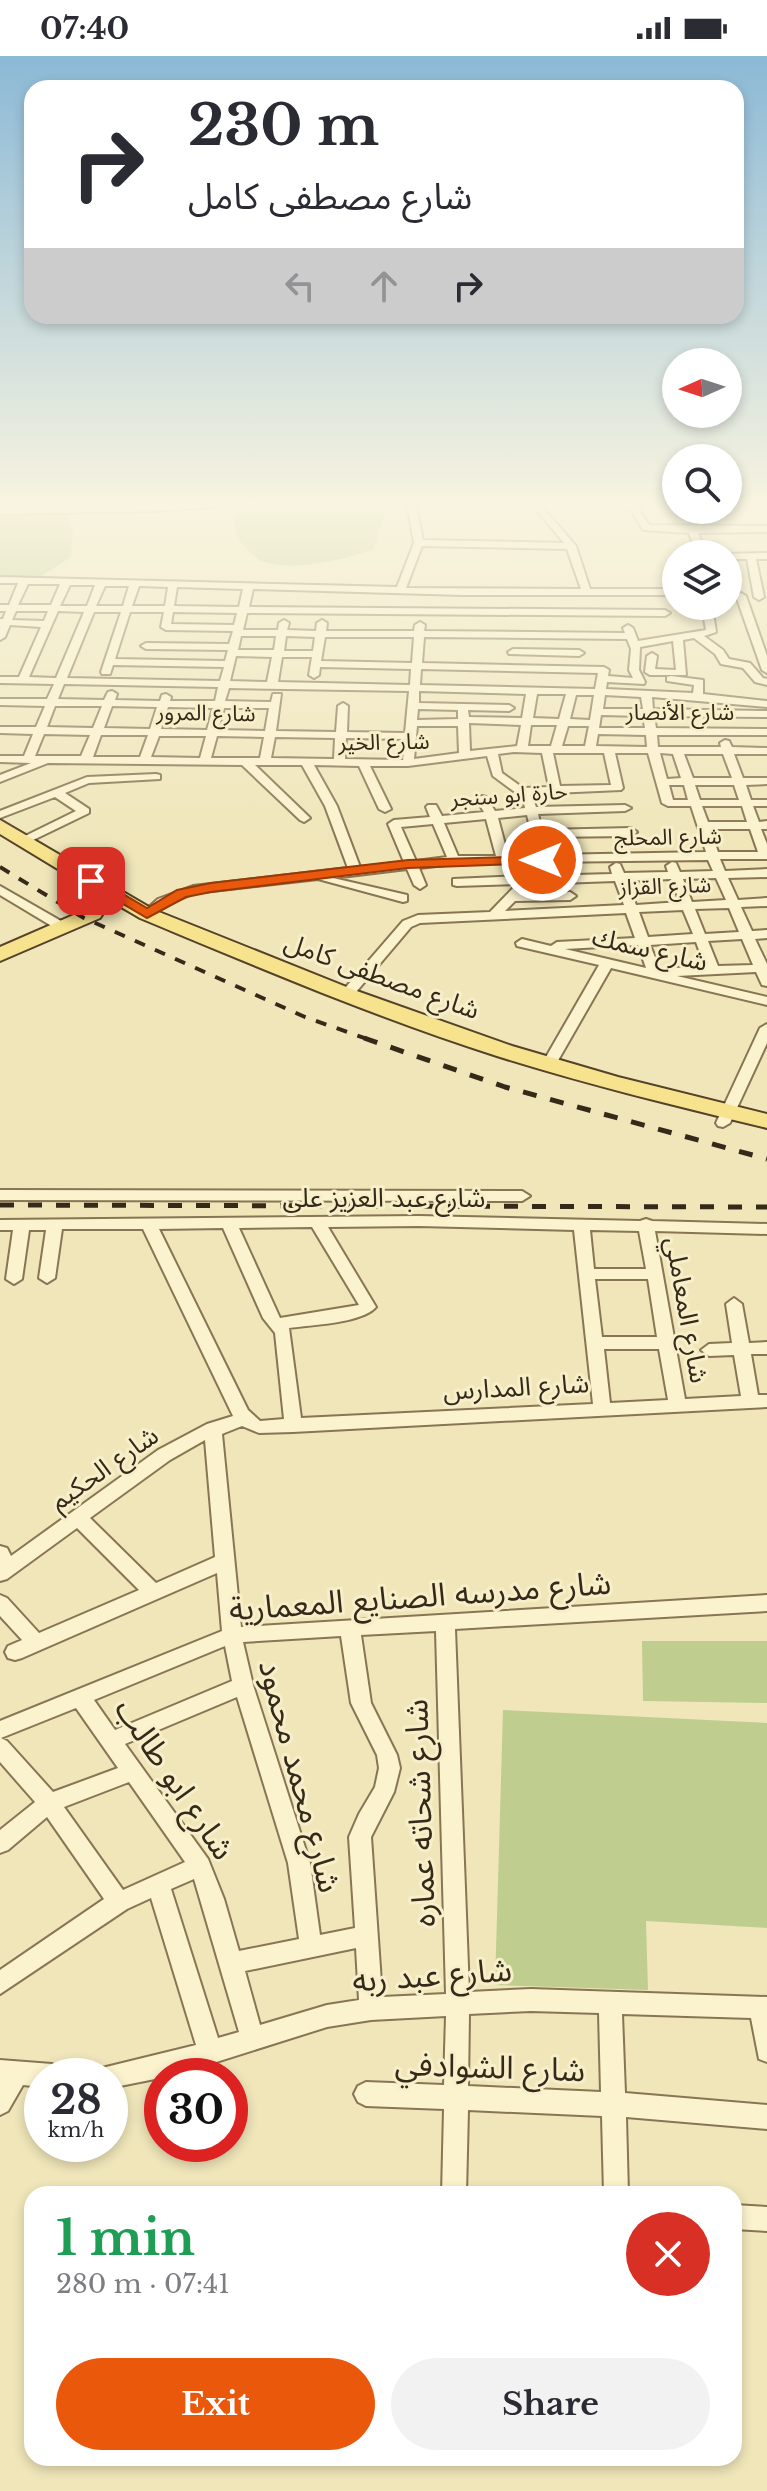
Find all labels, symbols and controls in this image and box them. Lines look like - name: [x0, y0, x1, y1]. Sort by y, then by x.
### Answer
- text: 07:40: [40, 10, 129, 47]
- text: 230 m: [188, 91, 379, 160]
- icon: right: [56, 112, 160, 216]
- text: شارع مصطفى كامل: [188, 174, 472, 219]
- icon: left: [278, 264, 322, 308]
- icon: ahead: [362, 264, 406, 308]
- icon: right: [446, 264, 490, 308]
- north arrow: [662, 348, 742, 428]
- map controls: [662, 348, 742, 620]
- button: search: [662, 444, 742, 524]
- button: layers: [662, 540, 742, 620]
- street label: شارع المرور: [155, 699, 256, 730]
- street label: شارع الأنصار: [625, 699, 734, 729]
- street label: شارع الخير: [337, 728, 430, 759]
- street label: حارة ابو سنجر: [449, 777, 568, 813]
- position arrow: [500, 818, 584, 902]
- street label: شارع المحلج: [614, 823, 722, 854]
- pin: [57, 847, 125, 915]
- icon: arrive: [69, 859, 113, 903]
- street label: شارع القزاز: [617, 871, 712, 904]
- street label: شارع سمك: [588, 920, 711, 981]
- street label: شارع مصطفى كامل: [279, 926, 484, 1029]
- street label: شارع عبد العزيز على: [283, 1182, 485, 1217]
- street label: شارع المعاملي: [654, 1234, 716, 1386]
- street label: شارع المدارس: [442, 1367, 590, 1410]
- street label: شارع الحكيم: [44, 1419, 167, 1520]
- street label: شارع مدرسه الصنايع المعمارية: [228, 1563, 613, 1633]
- street label: شارع محمد محمود: [246, 1655, 350, 1898]
- street label: شارع ابو طالب: [103, 1691, 244, 1870]
- street label: شارع شحاته عماره: [396, 1698, 448, 1928]
- street label: شارع عبد ربه: [351, 1949, 513, 2005]
- street label: شارع الشوادفي: [394, 2044, 586, 2095]
- speed limit sign: 30: [144, 2058, 248, 2162]
- text: 28: [50, 2075, 102, 2125]
- text: km/h: [48, 2118, 104, 2142]
- text: 1 min: [56, 2208, 195, 2268]
- button: close: [626, 2212, 710, 2296]
- text: 280 m · 07:41: [56, 2268, 230, 2300]
- button: Exit: [56, 2358, 375, 2450]
- button: Share: [391, 2358, 710, 2450]

